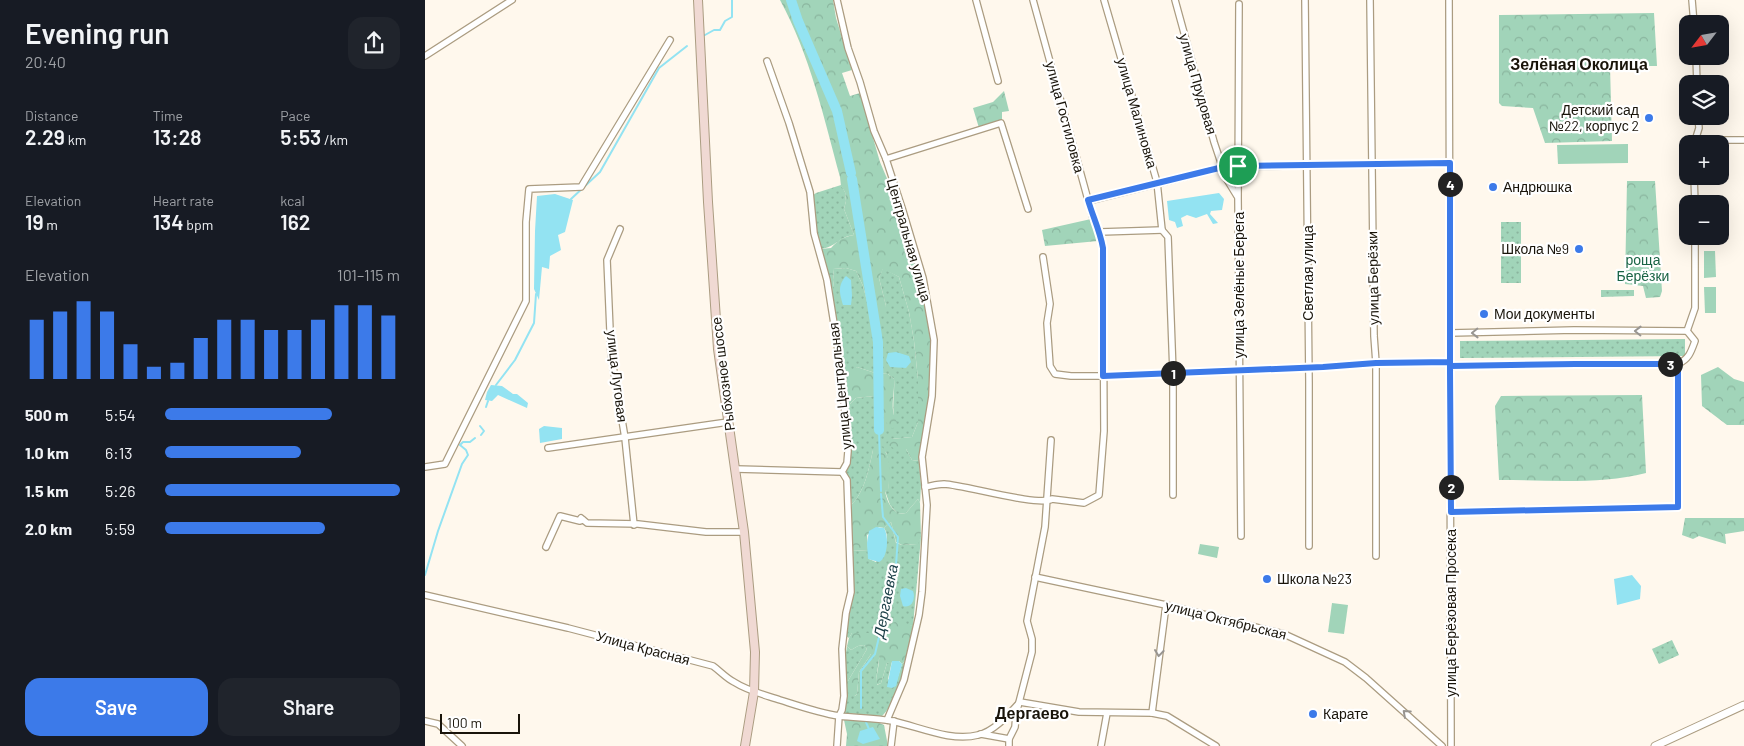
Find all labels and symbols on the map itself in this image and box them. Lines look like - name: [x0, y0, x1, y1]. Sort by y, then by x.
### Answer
- north arrow: [1679, 15, 1729, 65]
- street label: улица Прудовая: [1176, 31, 1221, 136]
- district label: Зелёная Околица: [1510, 54, 1648, 73]
- street label: улица Малиновка: [1114, 56, 1161, 170]
- street label: улица Гостиловка: [1042, 59, 1089, 175]
- place label: Детский сад №22, корпус 2: [1549, 101, 1639, 134]
- marker: Детский сад №22, корпус 2: [1643, 112, 1655, 124]
- pin: [1217, 145, 1259, 187]
- pin: 4: [1437, 172, 1463, 196]
- street label: Центральная улица: [884, 176, 935, 304]
- place label: Андрюшка: [1503, 178, 1572, 195]
- marker: Андрюшка: [1487, 181, 1499, 193]
- street label: улица Зелёные Берега: [1230, 212, 1247, 358]
- street label: Светлая улица: [1299, 225, 1316, 321]
- street label: улица Берёзки: [1363, 231, 1382, 325]
- place label: Школа №9: [1501, 240, 1569, 257]
- marker: Школа №9: [1573, 243, 1585, 255]
- park label: роща Берёзки: [1617, 251, 1669, 284]
- place label: Мои документы: [1494, 305, 1595, 322]
- marker: Мои документы: [1478, 308, 1490, 320]
- street label: Рыбхозное шоссе: [707, 316, 738, 432]
- street label: улица Центральная: [824, 322, 855, 450]
- one-way arrow: [1634, 326, 1642, 336]
- one-way arrow: [1471, 327, 1479, 338]
- street label: улица Луговая: [603, 329, 632, 423]
- pin: 3: [1657, 352, 1683, 376]
- pin: 1: [1161, 360, 1185, 386]
- pin: 2: [1439, 474, 1463, 500]
- street label: улица Берёзовая Просека: [1442, 529, 1459, 697]
- water label: Дергаевка: [869, 563, 901, 641]
- place label: Школа №23: [1277, 570, 1352, 587]
- marker: Школа №23: [1261, 573, 1273, 585]
- street label: улица Октябрьская: [1164, 596, 1289, 643]
- street label: Улица Красная: [594, 627, 692, 668]
- one-way arrow: [1154, 649, 1165, 657]
- district label: Дергаево: [995, 703, 1069, 722]
- place label: Карате: [1323, 705, 1368, 722]
- marker: Карате: [1307, 708, 1319, 720]
- one-way arrow: [1402, 710, 1411, 719]
- scale bar: [440, 711, 520, 734]

